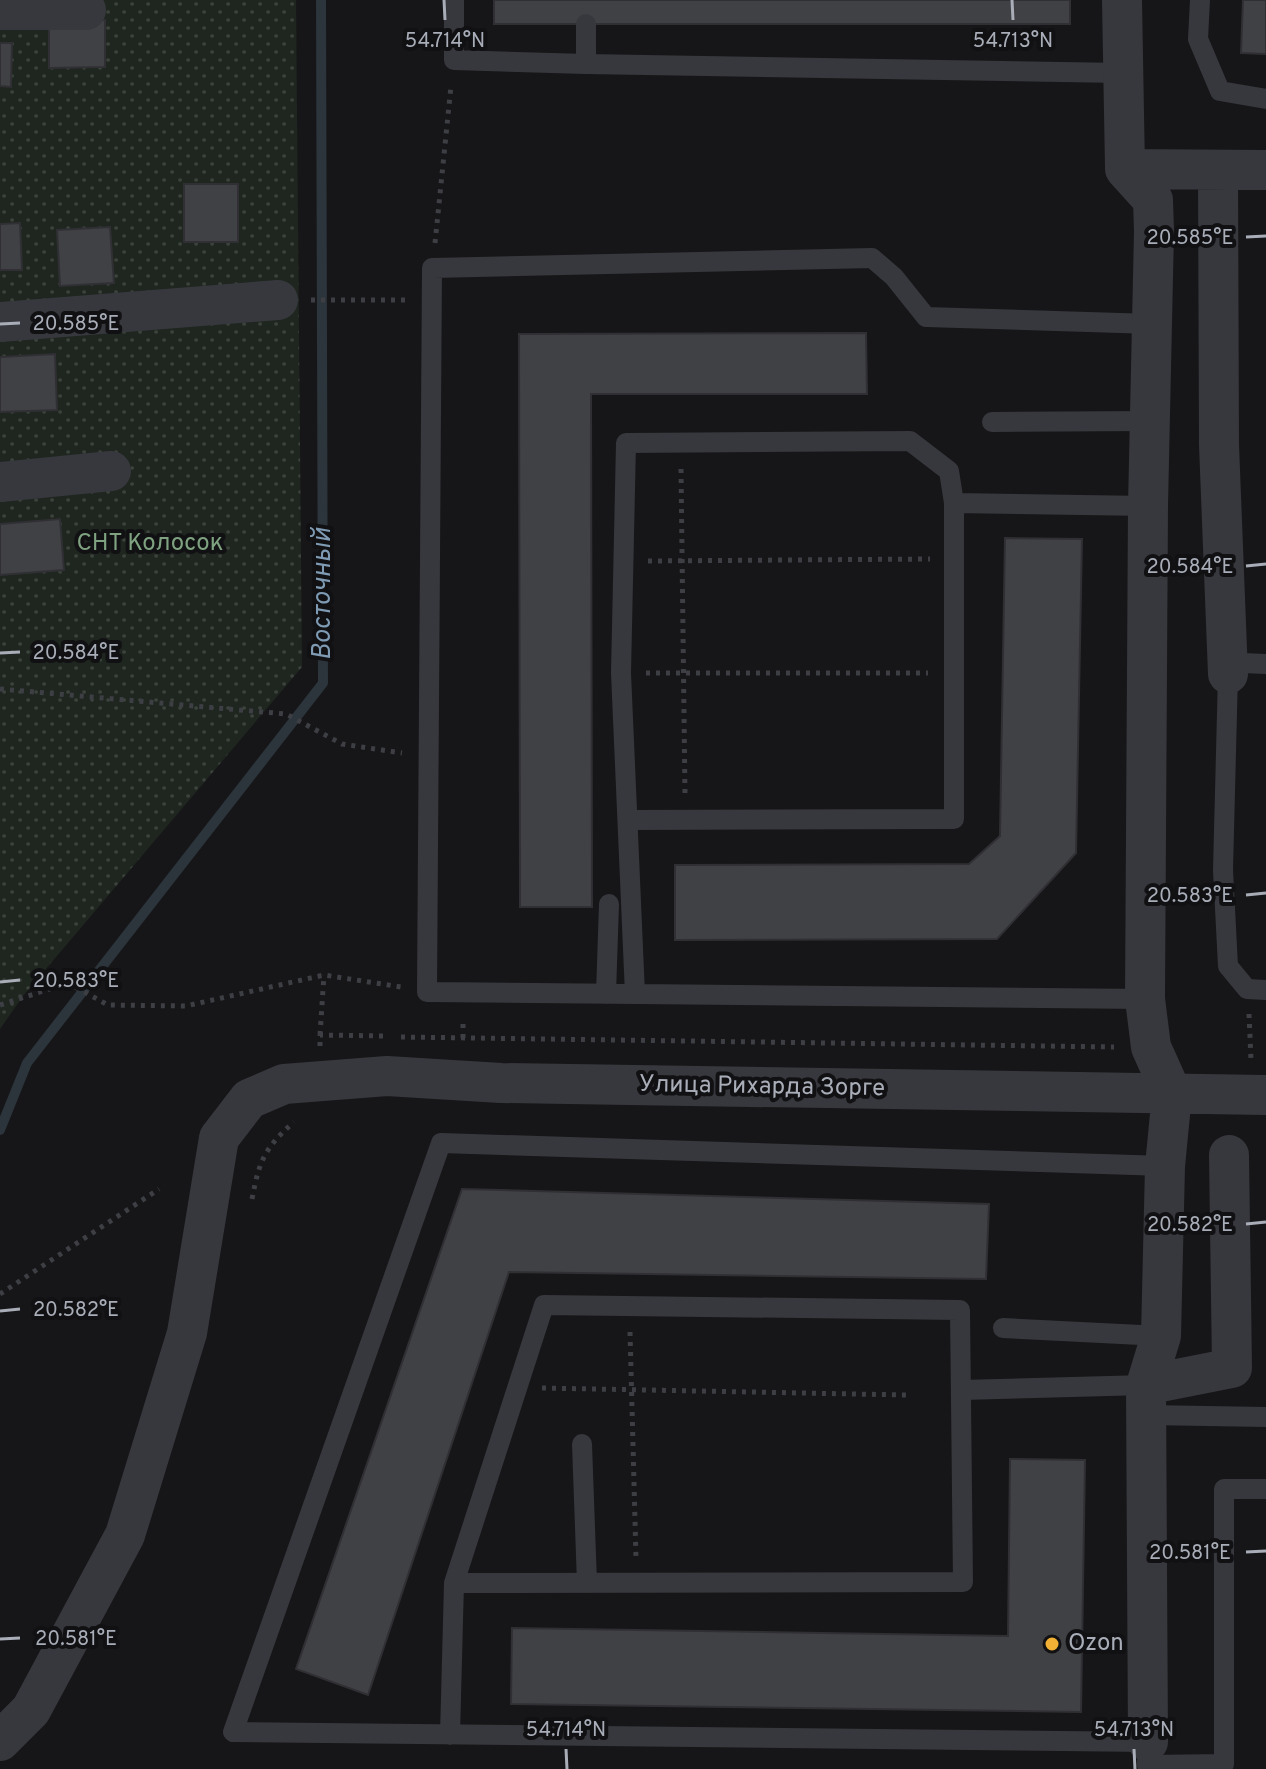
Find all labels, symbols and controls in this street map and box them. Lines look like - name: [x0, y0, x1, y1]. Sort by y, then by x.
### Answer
- text: 54.714°N: [405, 29, 485, 55]
- text: 54.713°N: [973, 29, 1053, 55]
- text: 20.585°E: [1147, 226, 1233, 252]
- text: 20.585°E: [33, 312, 119, 338]
- water label: Восточный: [307, 527, 340, 660]
- park label: СНТ Колосок: [76, 529, 224, 559]
- text: 20.584°E: [1147, 555, 1233, 581]
- text: 20.584°E: [33, 641, 119, 667]
- text: 20.583°E: [1147, 884, 1233, 910]
- text: 20.583°E: [33, 969, 119, 995]
- street label: Улица Рихарда Зорге: [639, 1070, 885, 1104]
- text: 20.582°E: [1147, 1213, 1233, 1239]
- text: 20.582°E: [33, 1298, 119, 1324]
- text: 20.581°E: [1149, 1541, 1231, 1567]
- text: 20.581°E: [35, 1627, 117, 1653]
- place label: Ozon: [1068, 1629, 1124, 1659]
- marker: Ozon: [1043, 1635, 1061, 1653]
- text: 54.714°N: [526, 1718, 606, 1744]
- text: 54.713°N: [1094, 1718, 1174, 1744]

